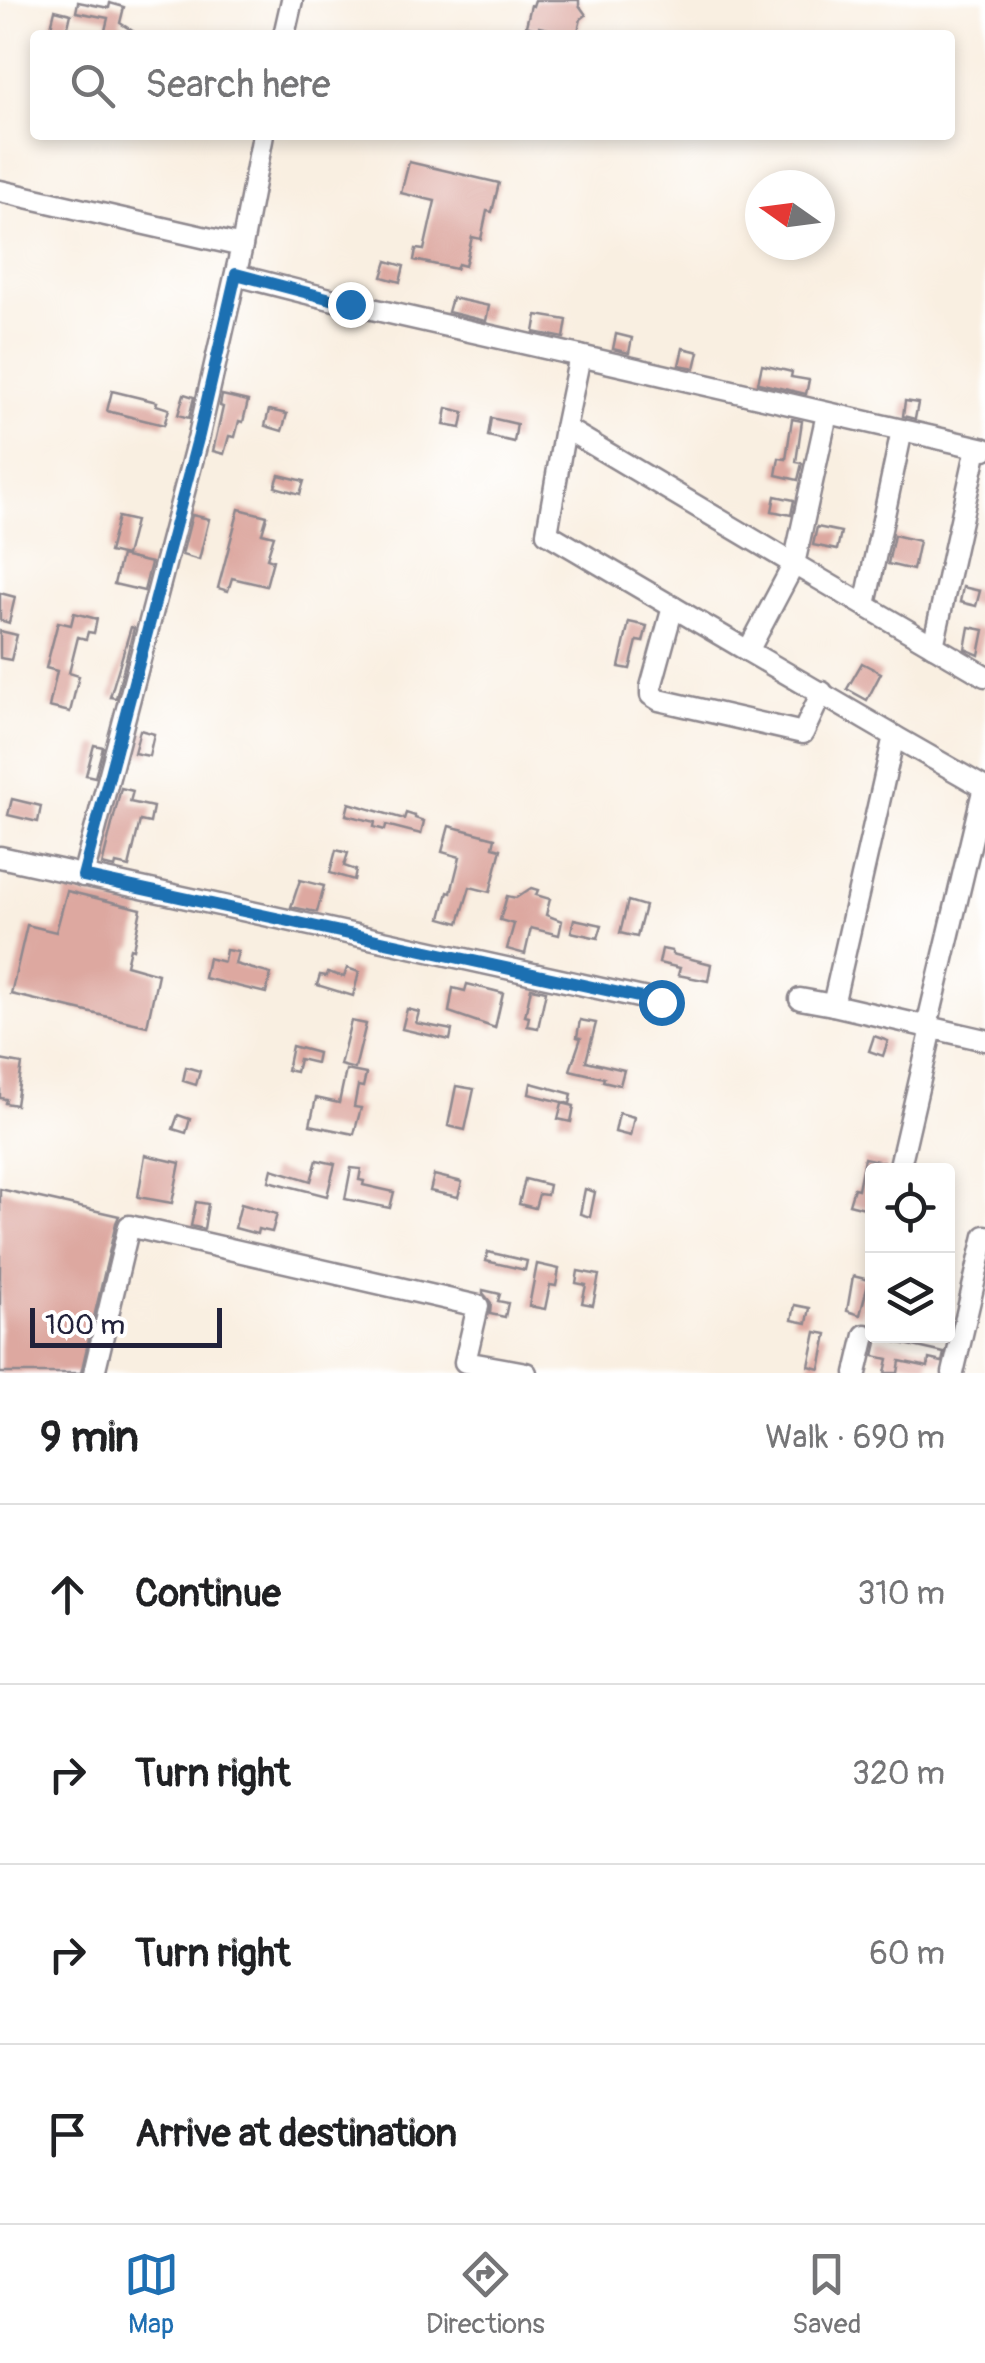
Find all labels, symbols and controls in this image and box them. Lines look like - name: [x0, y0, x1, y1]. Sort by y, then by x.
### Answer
- search box: [30, 30, 955, 140]
- icon: search: [65, 58, 120, 113]
- text: Search here: [145, 61, 331, 109]
- north arrow: [745, 170, 835, 260]
- route end: [328, 282, 374, 328]
- route start: [639, 980, 685, 1026]
- map controls: [865, 1163, 955, 1343]
- button: locate: [865, 1163, 955, 1253]
- button: layers: [865, 1253, 955, 1343]
- scale bar: [30, 1303, 222, 1348]
- text: 100 m: [45, 1308, 125, 1343]
- text: 9 min: [40, 1412, 139, 1464]
- text: Walk · 690 m: [765, 1418, 945, 1458]
- icon: ahead: [40, 1567, 95, 1622]
- text: Continue: [135, 1570, 281, 1618]
- text: 310 m: [857, 1574, 945, 1614]
- icon: right: [40, 1747, 95, 1802]
- text: Turn right: [135, 1750, 290, 1798]
- text: 320 m: [852, 1754, 945, 1794]
- icon: right: [40, 1927, 95, 1982]
- text: Turn right: [135, 1930, 290, 1978]
- text: 60 m: [869, 1934, 945, 1974]
- icon: arrive: [40, 2107, 95, 2162]
- text: Arrive at destination: [135, 2110, 457, 2158]
- tab: Map: [124, 2247, 179, 2342]
- tab: Directions: [426, 2247, 545, 2342]
- tab: Saved: [792, 2247, 861, 2342]

